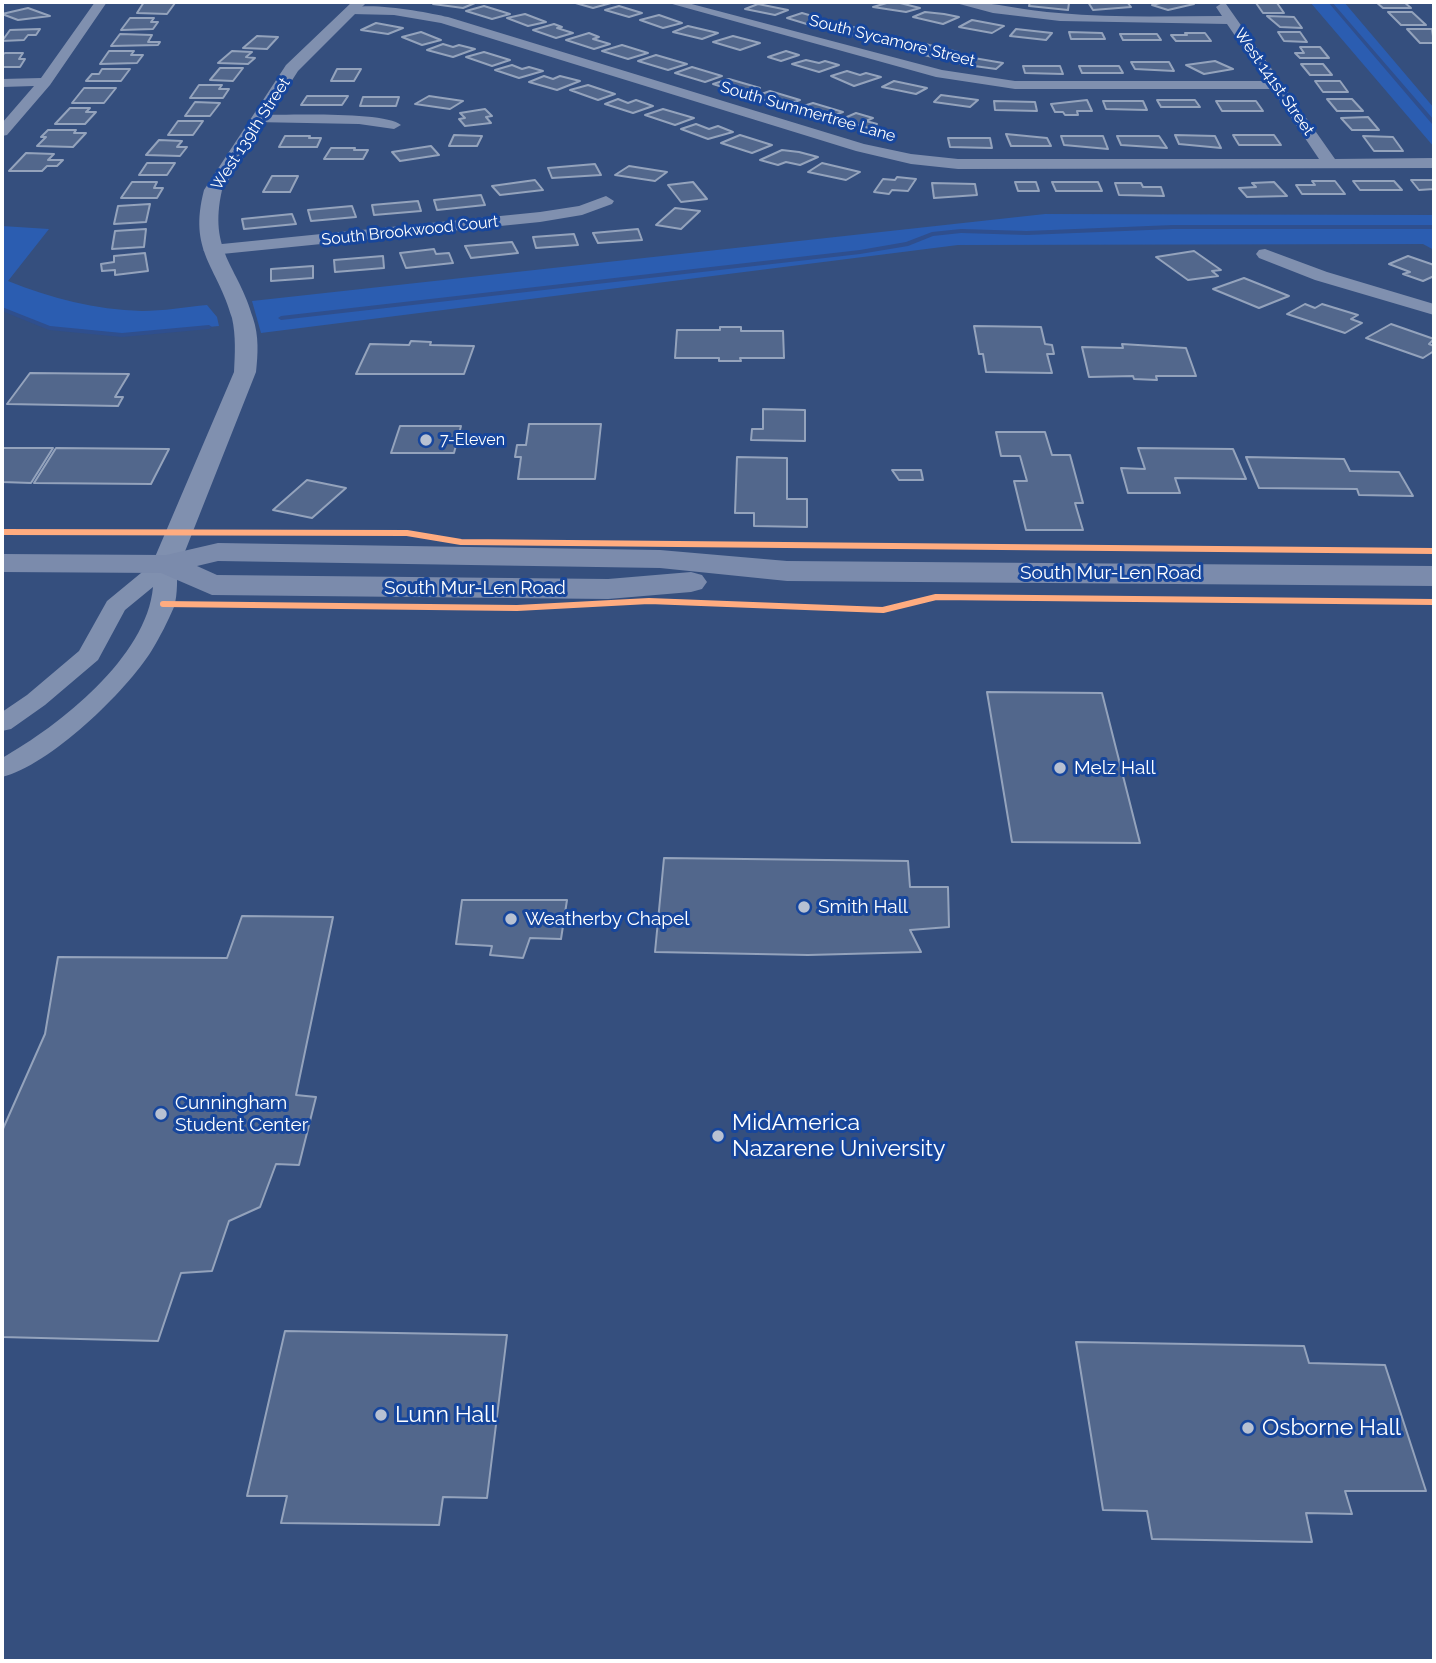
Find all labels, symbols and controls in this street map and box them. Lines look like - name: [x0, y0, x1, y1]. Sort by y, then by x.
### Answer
- street label: South Sycamore Street: [807, 11, 977, 71]
- street label: West 141st Street: [1230, 25, 1318, 139]
- street label: West 139th Street: [208, 74, 294, 194]
- street label: South Summertree Lane: [718, 78, 898, 146]
- street label: South Brookwood Court: [321, 212, 499, 250]
- place label: 7-Eleven: [440, 430, 505, 450]
- marker: 7-Eleven: [418, 432, 434, 448]
- street label: South Mur-Len Road: [1020, 562, 1202, 584]
- street label: South Mur-Len Road: [384, 577, 566, 599]
- place label: Melz Hall: [1074, 757, 1156, 779]
- marker: Melz Hall: [1052, 760, 1068, 776]
- place label: Smith Hall: [818, 896, 908, 918]
- marker: Smith Hall: [796, 899, 812, 915]
- place label: Weatherby Chapel: [525, 908, 689, 930]
- marker: Weatherby Chapel: [503, 911, 519, 927]
- place label: Cunningham Student Center: [175, 1092, 308, 1136]
- marker: Cunningham Student Center: [153, 1106, 169, 1122]
- place label: MidAmerica Nazarene University: [732, 1109, 945, 1163]
- marker: MidAmerica Nazarene University: [710, 1128, 726, 1144]
- place label: Lunn Hall: [395, 1401, 497, 1429]
- marker: Lunn Hall: [373, 1407, 389, 1423]
- place label: Osborne Hall: [1262, 1414, 1401, 1442]
- marker: Osborne Hall: [1240, 1420, 1256, 1436]

